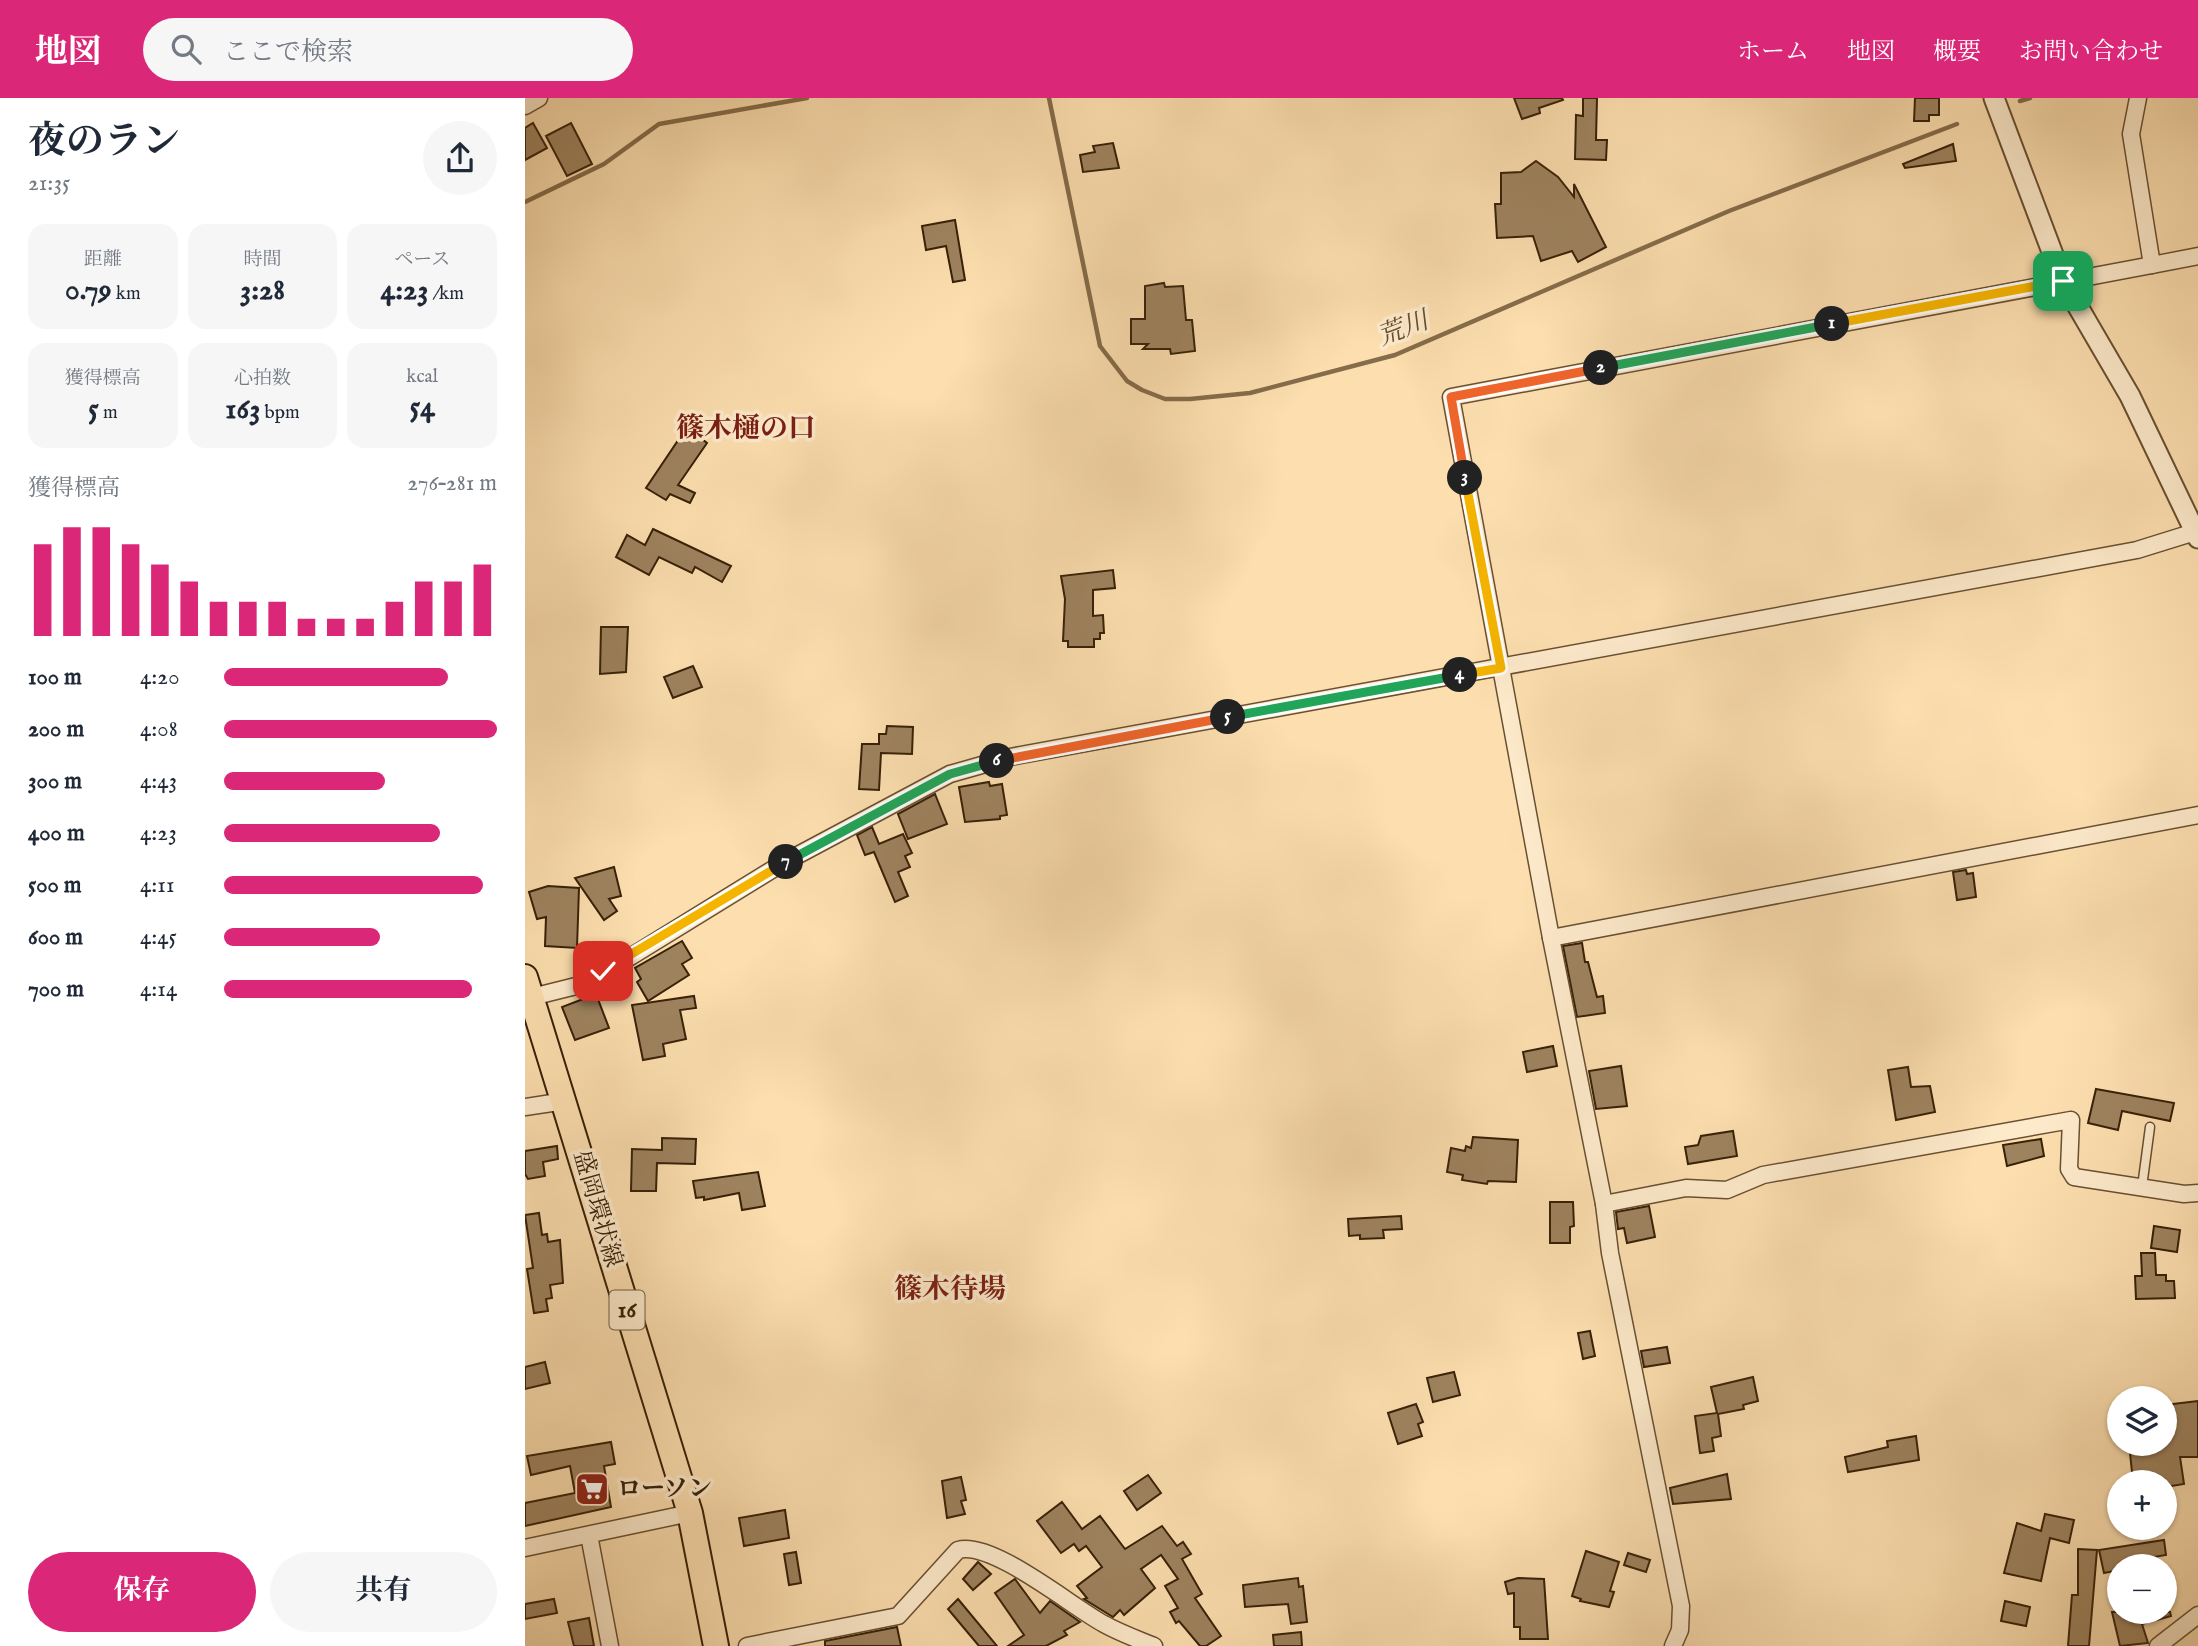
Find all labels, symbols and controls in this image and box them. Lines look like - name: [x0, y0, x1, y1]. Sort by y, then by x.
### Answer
- search box: [143, 18, 633, 81]
- icon: search: [167, 30, 205, 68]
- text: 地図: [35, 32, 101, 74]
- text: ここで検索: [223, 36, 353, 69]
- text: ホーム: [1737, 37, 1809, 68]
- text: 地図: [1847, 37, 1895, 68]
- text: 概要: [1933, 37, 1981, 68]
- text: お問い合わせ: [2019, 37, 2163, 68]
- text: 夜のラン: [28, 119, 180, 167]
- button: share: [423, 121, 497, 195]
- text: 21:35: [28, 169, 70, 198]
- text: 距離: [84, 248, 122, 272]
- text: 時間: [243, 248, 282, 272]
- text: ペース: [394, 248, 450, 272]
- pin: [2033, 251, 2093, 311]
- icon: arrive: [2044, 262, 2082, 300]
- text: 0.79: [65, 272, 112, 310]
- text: 3:28: [240, 272, 285, 310]
- text: 4:23: [380, 272, 428, 310]
- text: km: [112, 282, 141, 306]
- text: /km: [428, 282, 464, 306]
- water label: 荒川: [1373, 303, 1436, 354]
- pin: 1: [1815, 306, 1849, 342]
- text: 1: [1828, 311, 1835, 335]
- pin: 2: [1583, 350, 1619, 386]
- text: 2: [1596, 355, 1605, 379]
- text: kcal: [406, 365, 438, 389]
- text: 獲得標高: [65, 367, 141, 391]
- text: 心拍数: [234, 367, 291, 391]
- text: 54: [409, 389, 435, 427]
- text: 5: [88, 391, 99, 429]
- text: 163: [225, 391, 260, 429]
- text: m: [99, 401, 118, 425]
- text: bpm: [260, 401, 300, 425]
- district label: 篠木樋の口: [676, 412, 816, 447]
- pin: 3: [1447, 460, 1483, 496]
- text: 3: [1461, 465, 1468, 489]
- text: 276–281 m: [407, 469, 497, 498]
- text: 獲得標高: [28, 474, 120, 503]
- pin: 4: [1443, 658, 1478, 692]
- text: 4: [1455, 662, 1464, 686]
- text: 100 m: [28, 663, 82, 692]
- text: 4:20: [140, 663, 179, 692]
- pin: 5: [1211, 700, 1245, 734]
- text: 5: [1224, 704, 1231, 728]
- text: 200 m: [28, 715, 84, 744]
- text: 4:08: [140, 715, 178, 744]
- pin: 6: [979, 744, 1015, 778]
- text: 6: [992, 748, 1001, 772]
- text: 300 m: [28, 767, 82, 796]
- text: 4:43: [140, 767, 177, 796]
- text: 400 m: [28, 819, 85, 848]
- text: 4:23: [140, 819, 177, 848]
- pin: 7: [769, 844, 803, 880]
- text: 7: [781, 849, 790, 873]
- text: 500 m: [28, 871, 82, 900]
- text: 4:11: [140, 871, 174, 900]
- text: 600 m: [28, 923, 83, 952]
- text: 4:45: [140, 923, 177, 952]
- pin: [573, 941, 633, 1001]
- icon: check: [584, 952, 622, 990]
- text: 700 m: [28, 975, 84, 1004]
- text: 4:14: [140, 975, 177, 1004]
- street label: 盛岡環状線: [566, 1147, 628, 1271]
- district label: 篠木待場: [894, 1273, 1006, 1308]
- road number: 16: [609, 1290, 644, 1330]
- map controls: [2107, 1386, 2177, 1624]
- button: layers: [2107, 1386, 2177, 1456]
- supermarket icon: ローソン: [573, 1470, 611, 1508]
- button: +: [2107, 1470, 2177, 1540]
- place label: ローソン: [617, 1474, 712, 1505]
- button: 保存: [28, 1552, 256, 1632]
- button: 共有: [270, 1552, 497, 1632]
- button: −: [2107, 1554, 2177, 1624]

